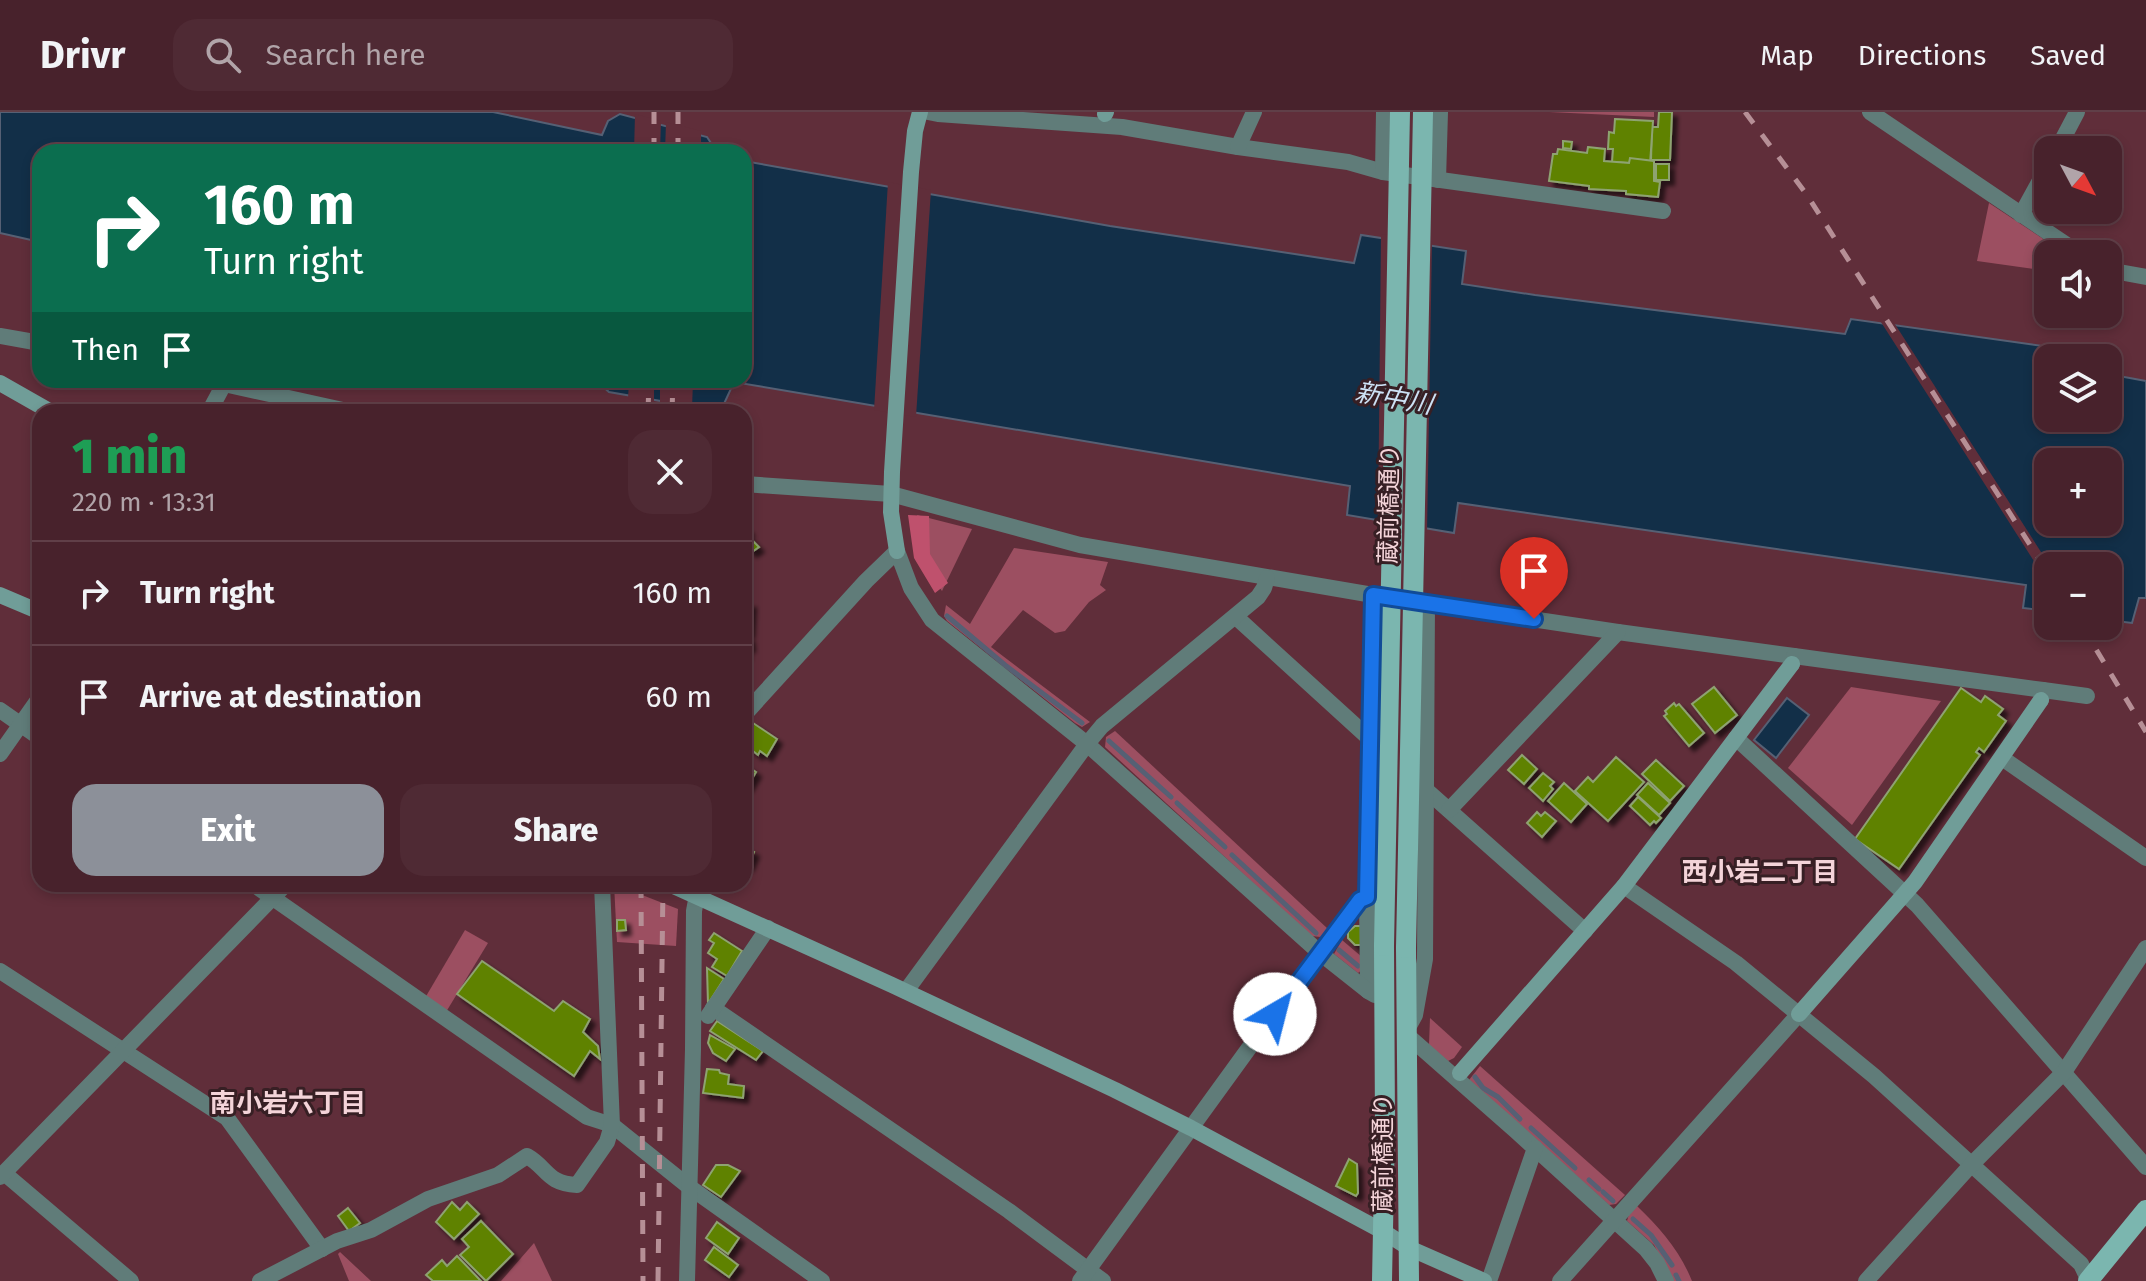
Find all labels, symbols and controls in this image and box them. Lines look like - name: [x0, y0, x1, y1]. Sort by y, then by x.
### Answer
- search box: [173, 19, 733, 91]
- text: Drivr: [40, 32, 125, 78]
- icon: search: [201, 33, 245, 77]
- text: Search here: [265, 37, 426, 73]
- text: Map: [1760, 39, 1814, 72]
- text: Directions: [1858, 39, 1986, 72]
- text: Saved: [2030, 39, 2106, 72]
- north arrow: [2034, 136, 2122, 224]
- map controls: [2034, 136, 2122, 640]
- text: 160 m: [204, 172, 355, 239]
- icon: right: [72, 176, 176, 280]
- text: Turn right: [204, 240, 364, 284]
- button: sound: [2034, 240, 2122, 328]
- icon: arrive: [155, 328, 199, 372]
- text: Then: [72, 332, 139, 368]
- button: layers: [2034, 344, 2122, 432]
- water label: 新中川: [1353, 376, 1438, 421]
- text: 1 min: [72, 428, 187, 486]
- button: close: [628, 430, 712, 514]
- street label: 蔵前橋通り: [1374, 444, 1404, 564]
- button: +: [2034, 448, 2122, 536]
- text: 220 m · 13:31: [72, 487, 216, 518]
- pin: [1500, 537, 1568, 619]
- icon: arrive: [1512, 549, 1556, 593]
- button: −: [2034, 552, 2122, 640]
- icon: right: [72, 571, 116, 615]
- text: Turn right: [140, 575, 275, 611]
- text: 160 m: [633, 575, 712, 611]
- icon: arrive: [72, 675, 116, 719]
- text: Arrive at destination: [140, 679, 422, 715]
- text: 60 m: [646, 679, 712, 715]
- button: Exit: [72, 784, 384, 876]
- button: Share: [400, 784, 712, 876]
- district label: 西小岩二丁目: [1682, 857, 1838, 888]
- position arrow: [1233, 972, 1317, 1056]
- district label: 南小岩六丁目: [210, 1088, 366, 1119]
- street label: 蔵前橋通り: [1369, 1093, 1397, 1213]

